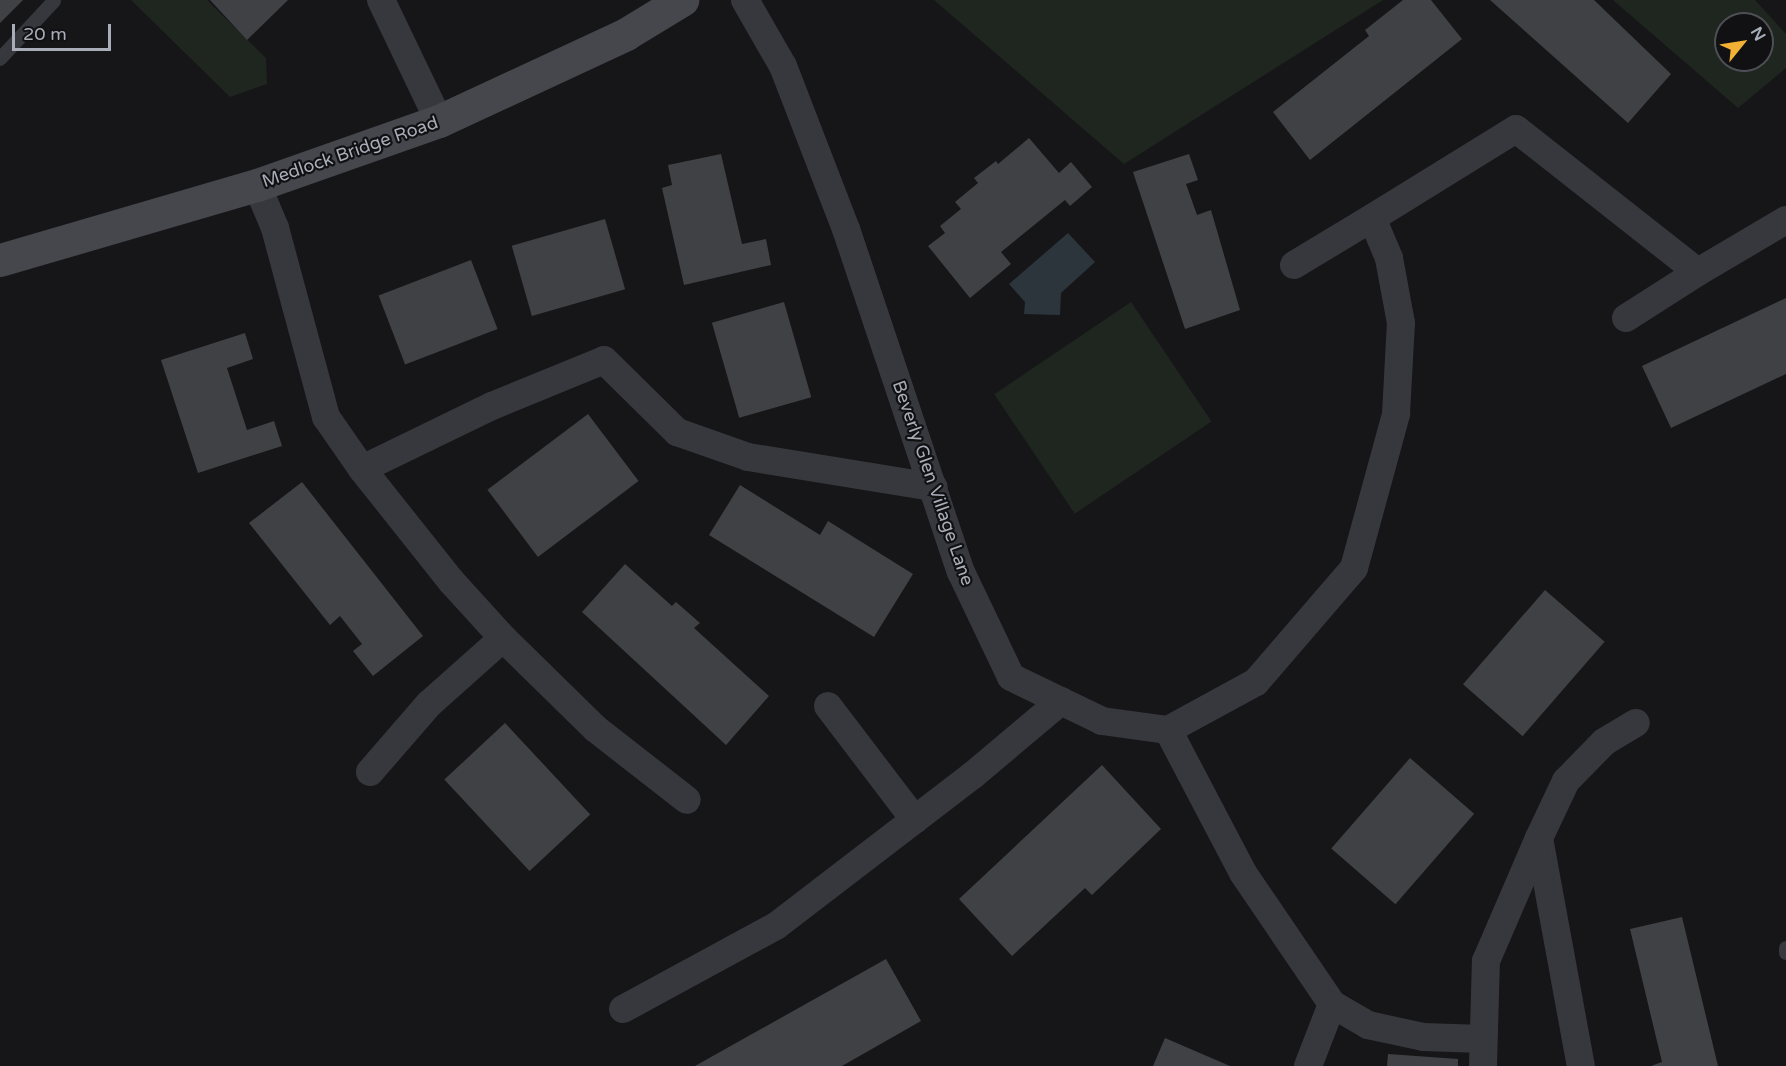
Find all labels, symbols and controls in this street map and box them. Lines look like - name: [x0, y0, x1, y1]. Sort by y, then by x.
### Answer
- scale bar: [15, 12, 114, 50]
- north arrow: [1714, 12, 1774, 72]
- text: 20 m: [23, 23, 67, 45]
- text: N: [1746, 23, 1770, 45]
- street label: Medlock Bridge Road: [259, 112, 441, 192]
- street label: Beverly Glen Village Lane: [888, 378, 978, 588]

